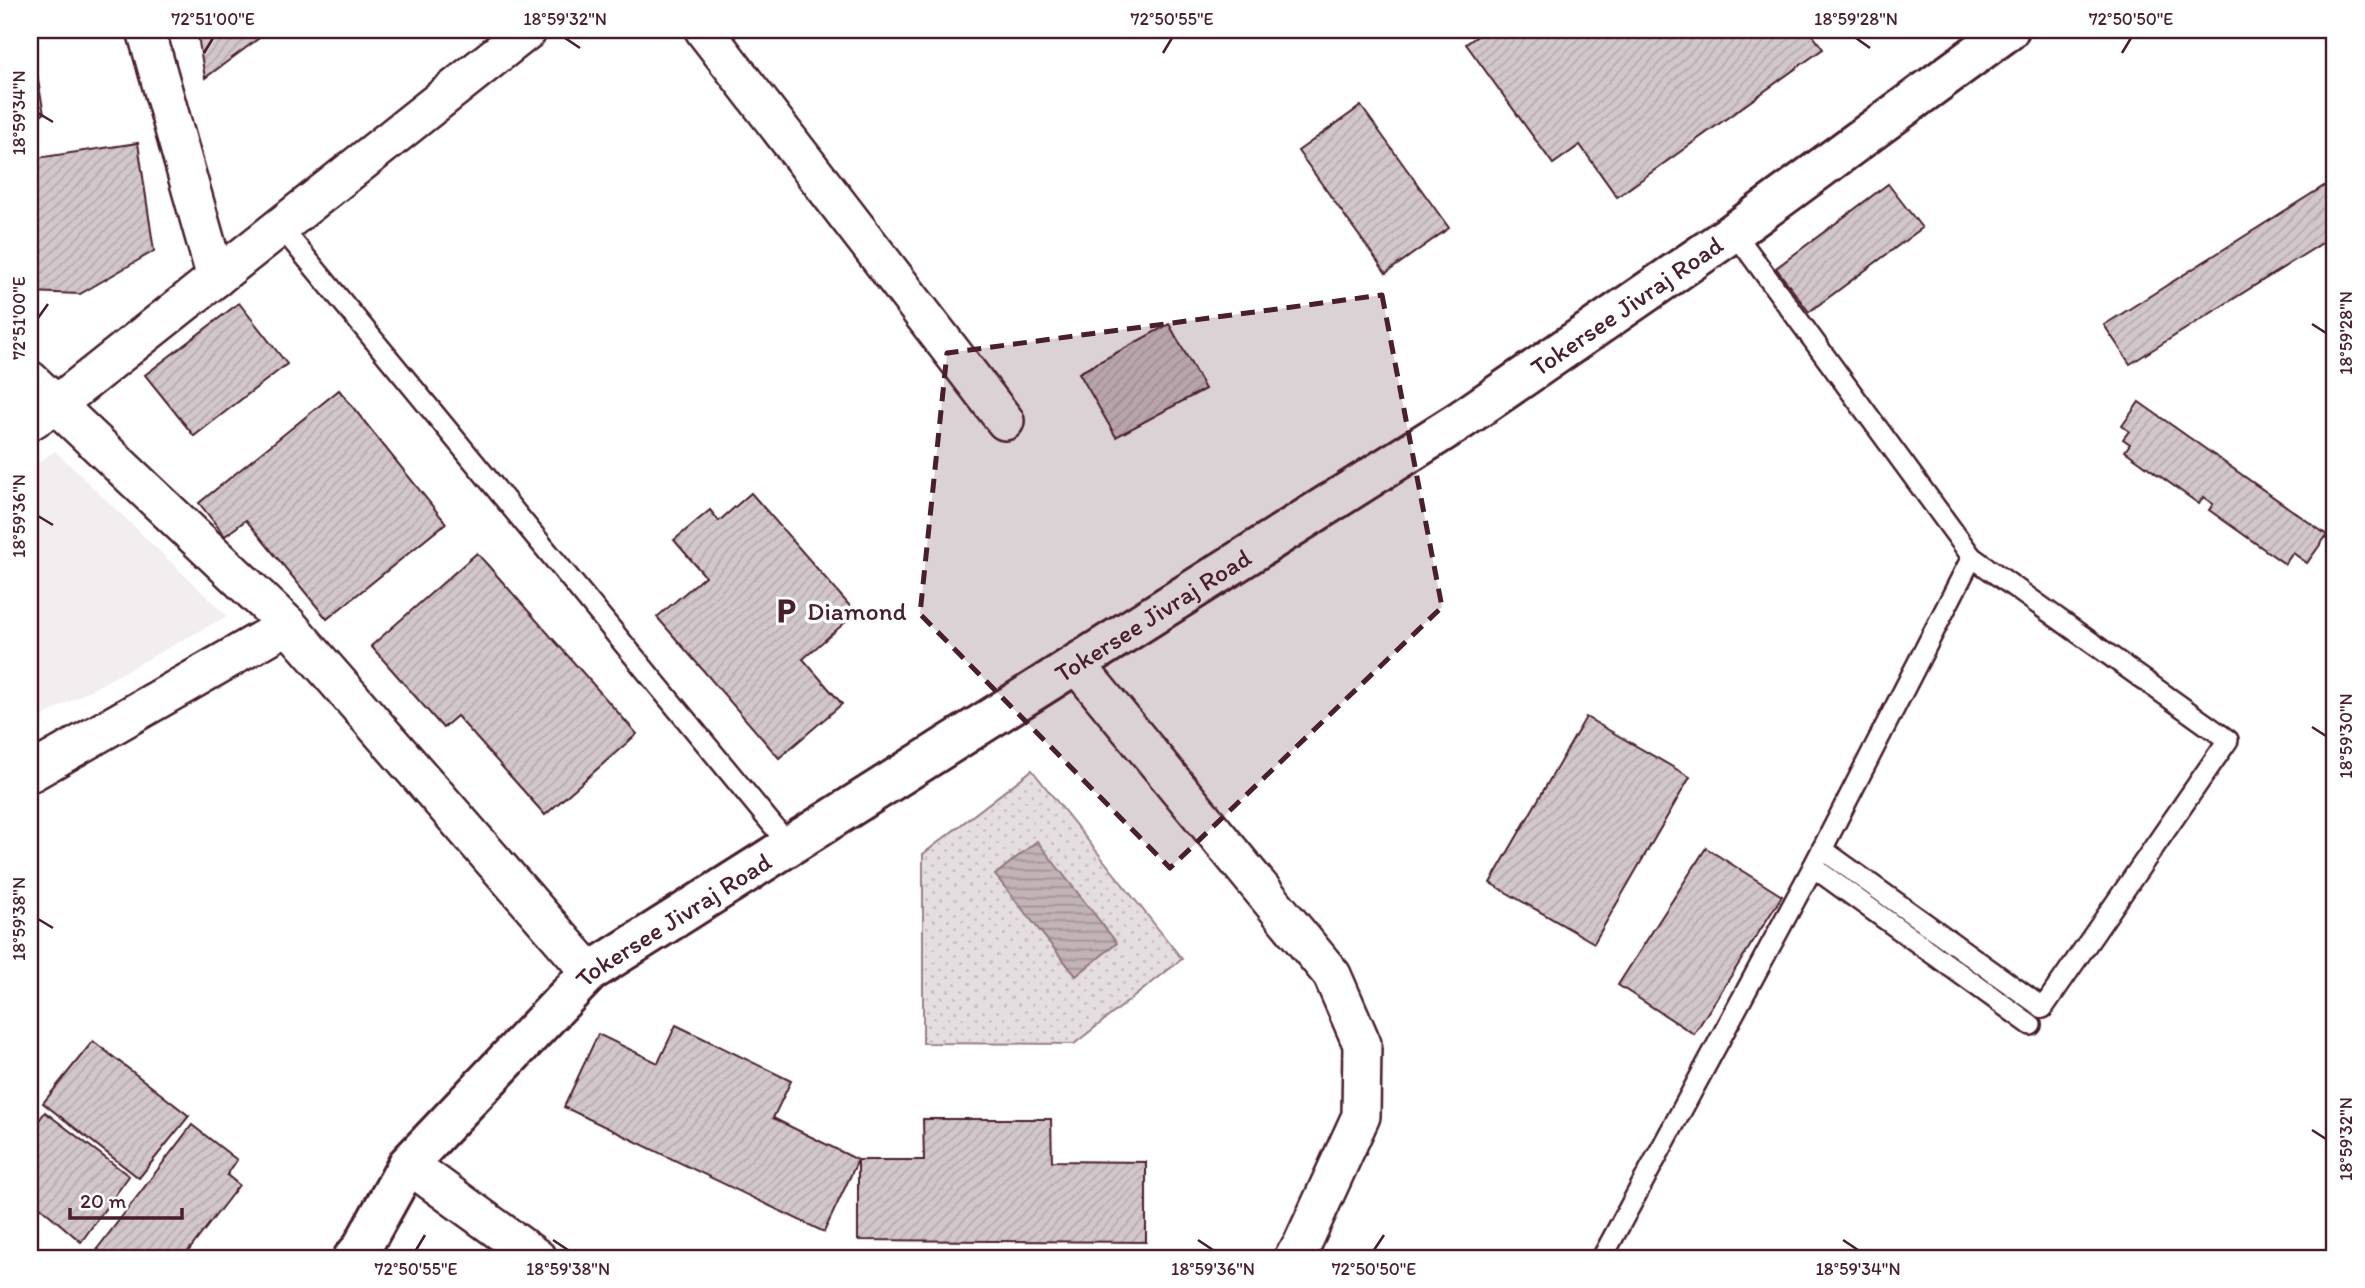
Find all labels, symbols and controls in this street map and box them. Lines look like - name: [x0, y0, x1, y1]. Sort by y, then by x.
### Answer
- text: 72°51'00"E: [171, 8, 255, 30]
- text: 18°59'32"N: [523, 8, 607, 30]
- text: 72°50'55"E: [1131, 8, 1214, 30]
- text: 18°59'28"N: [1814, 8, 1898, 30]
- text: 72°50'50"E: [2089, 8, 2173, 30]
- text: 18°59'34"N: [8, 70, 30, 156]
- street label: Tokersee Jivraj Road: [1524, 228, 1730, 383]
- text: 72°51'00"E: [8, 276, 30, 360]
- text: 18°59'28"N: [2335, 291, 2357, 375]
- text: 18°59'36"N: [8, 474, 30, 558]
- street label: Tokersee Jivraj Road: [1049, 541, 1258, 689]
- place label: Diamond: [807, 595, 907, 627]
- parking icon: Diamond: [771, 596, 801, 626]
- text: 18°59'30"N: [2335, 693, 2357, 779]
- street label: Tokersee Jivraj Road: [568, 845, 778, 994]
- text: 18°59'38"N: [8, 877, 30, 961]
- text: 18°59'32"N: [2335, 1097, 2357, 1181]
- scale bar: [70, 1176, 182, 1220]
- text: 20 m: [80, 1188, 127, 1213]
- text: 72°50'55"E: [375, 1258, 458, 1280]
- text: 18°59'38"N: [526, 1258, 610, 1280]
- text: 18°59'36"N: [1171, 1258, 1255, 1280]
- text: 72°50'50"E: [1332, 1258, 1416, 1280]
- text: 18°59'34"N: [1815, 1258, 1901, 1280]

